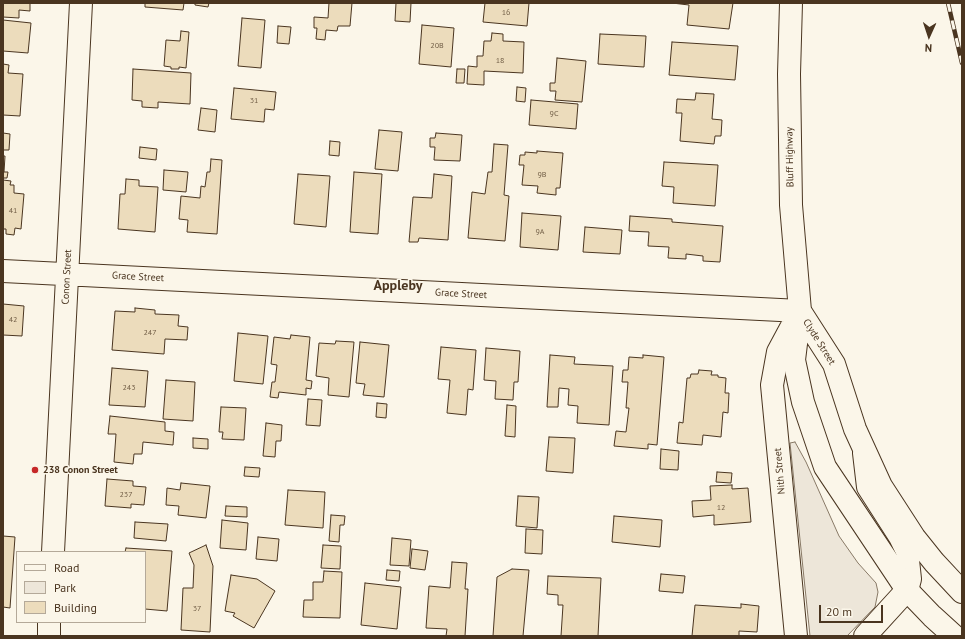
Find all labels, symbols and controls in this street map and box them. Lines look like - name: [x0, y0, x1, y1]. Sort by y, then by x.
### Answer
- house number: 16: [502, 8, 510, 18]
- north arrow: [909, 16, 949, 56]
- house number: 20B: [430, 41, 444, 51]
- text: N: [924, 41, 932, 55]
- house number: 18: [496, 56, 504, 66]
- house number: 31: [250, 96, 258, 106]
- house number: 9C: [550, 109, 558, 119]
- street label: Bluff Highway: [783, 127, 797, 187]
- house number: 9B: [537, 170, 547, 180]
- house number: 41: [9, 206, 17, 216]
- house number: 9A: [535, 227, 545, 237]
- street label: Conon Street: [60, 249, 74, 305]
- street label: Grace Street: [112, 270, 164, 284]
- district label: Appleby: [374, 278, 422, 294]
- street label: Grace Street: [435, 287, 487, 301]
- house number: 42: [9, 315, 17, 325]
- street label: Clyde Street: [800, 317, 838, 367]
- house number: 247: [143, 328, 157, 338]
- house number: 243: [122, 383, 136, 393]
- street label: Nith Street: [772, 447, 788, 495]
- place label: 238 Conon Street: [43, 464, 118, 476]
- marker: 238 Conon Street: [30, 465, 40, 475]
- house number: 237: [119, 490, 133, 500]
- house number: 12: [717, 503, 725, 513]
- legend: [16, 551, 146, 623]
- text: Road: [54, 560, 79, 575]
- text: Park: [54, 580, 76, 595]
- scale bar: [821, 597, 885, 623]
- text: Building: [54, 600, 97, 615]
- house number: 37: [193, 604, 201, 614]
- text: 20 m: [826, 604, 852, 619]

